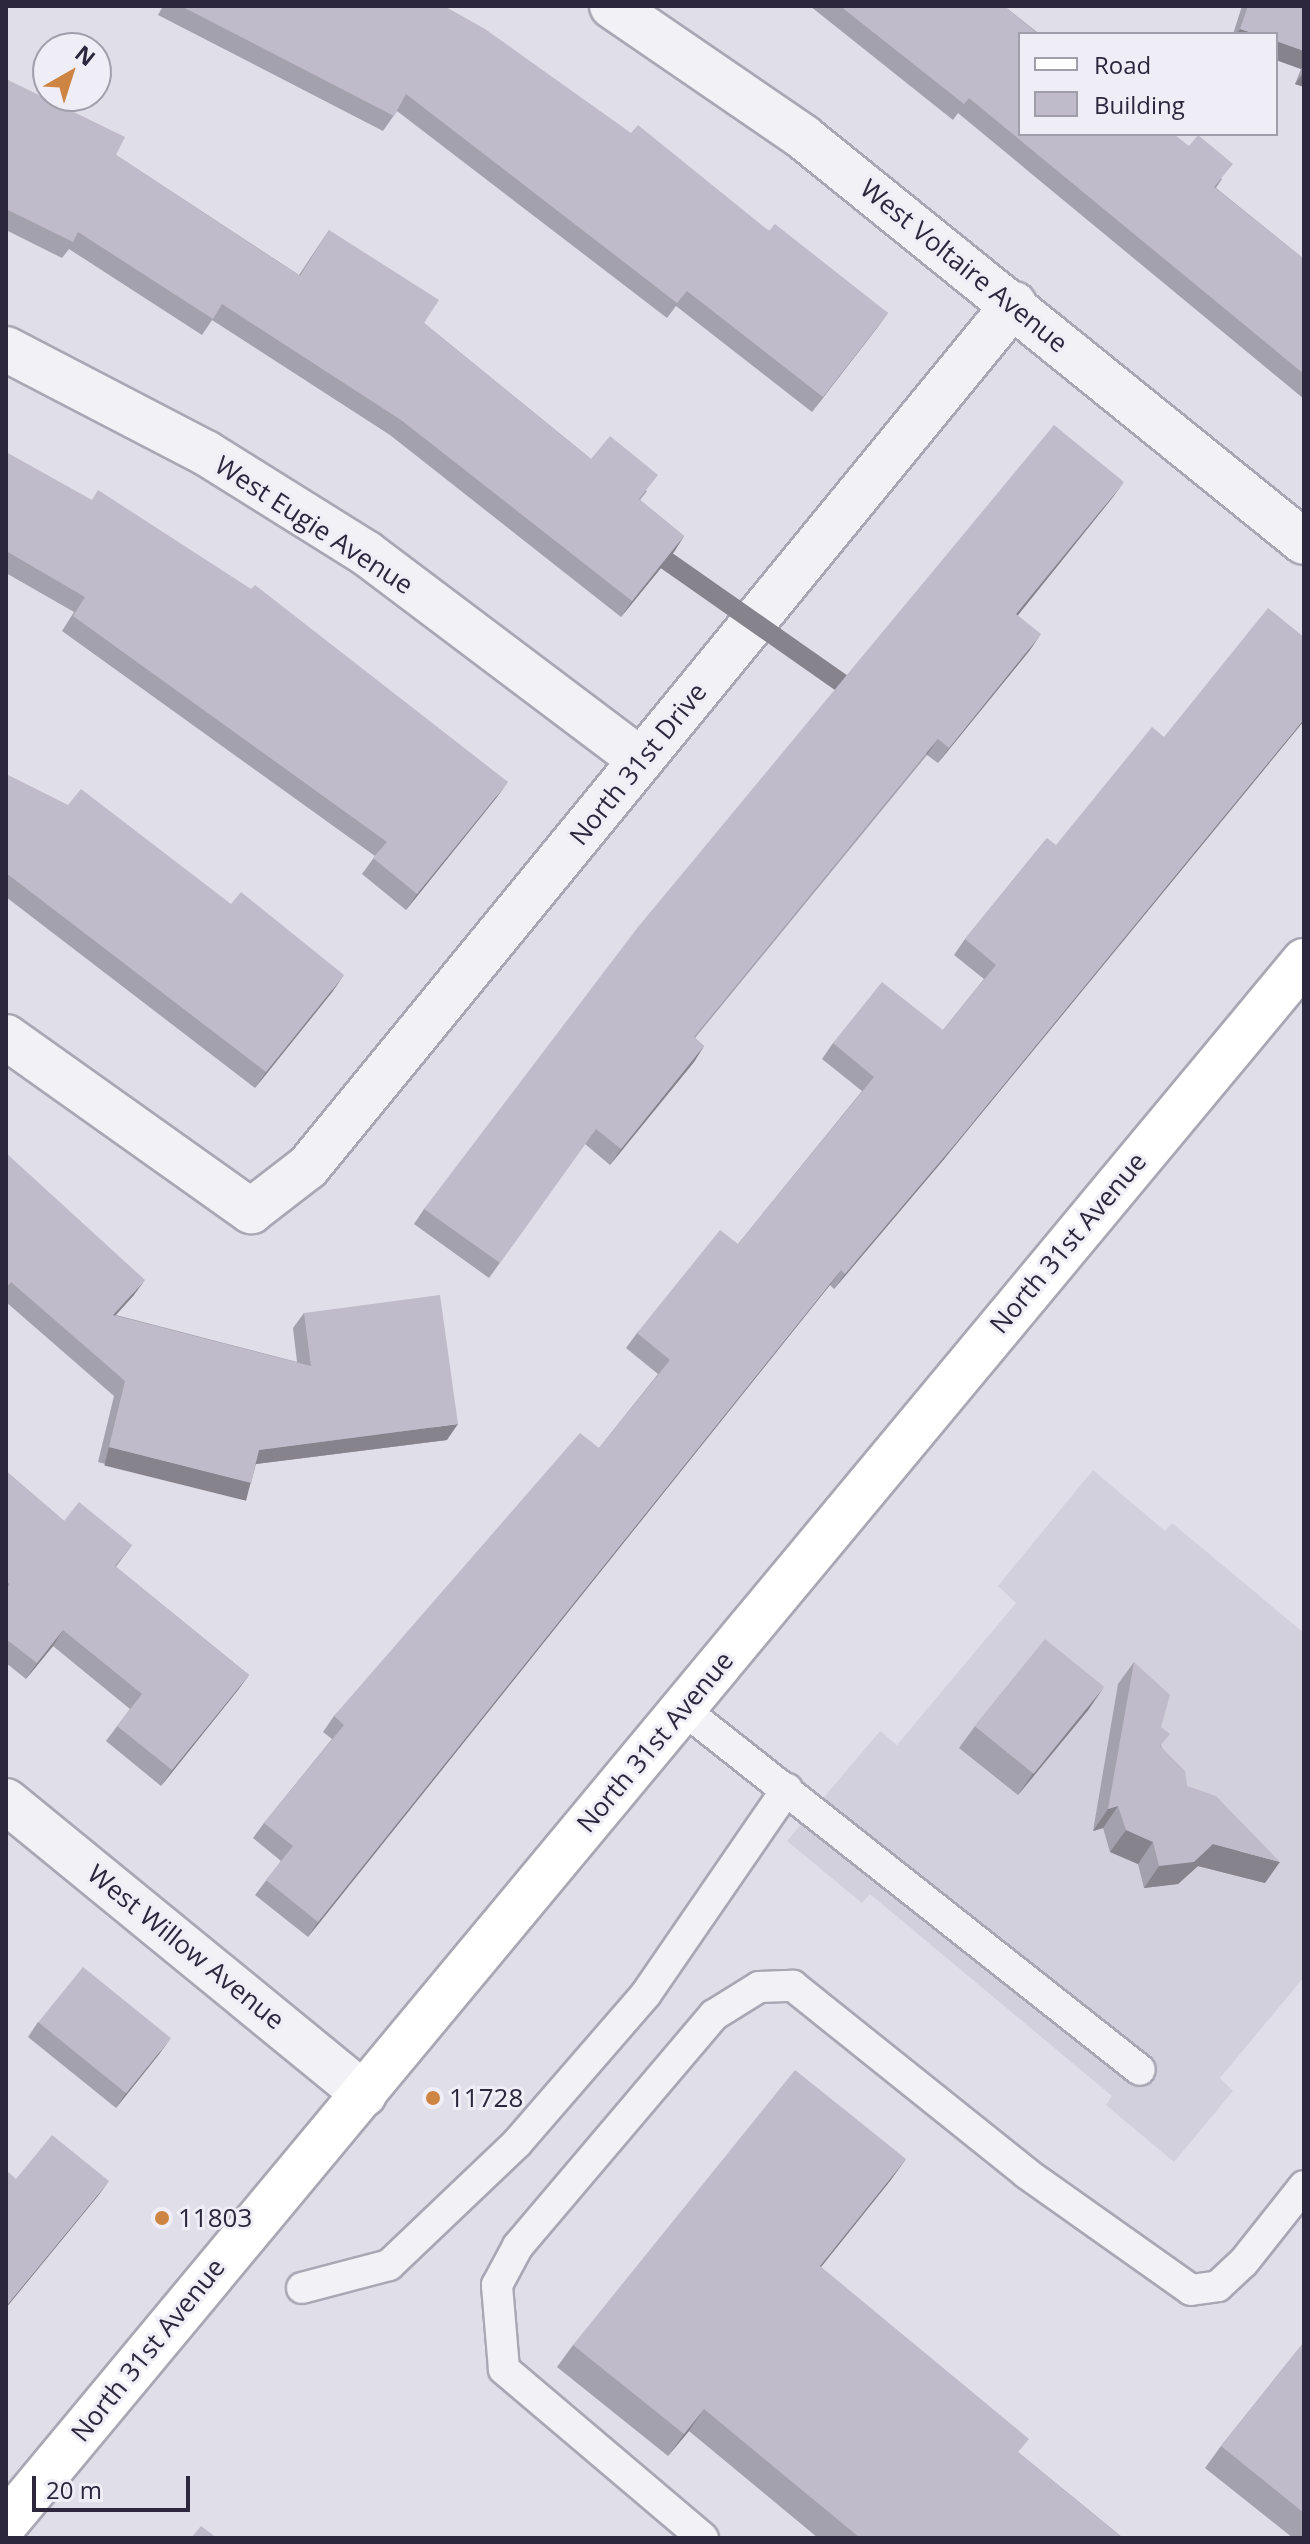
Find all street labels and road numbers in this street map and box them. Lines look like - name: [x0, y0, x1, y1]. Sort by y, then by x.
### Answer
- street label: West Voltaire Avenue: [854, 173, 1074, 359]
- street label: West Eugie Avenue: [209, 449, 419, 601]
- street label: North 31st Drive: [563, 677, 713, 851]
- street label: North 31st Avenue: [983, 1146, 1153, 1340]
- street label: North 31st Avenue: [570, 1645, 740, 1839]
- street label: West Willow Avenue: [81, 1858, 291, 2036]
- street label: North 31st Avenue: [65, 2252, 231, 2448]

